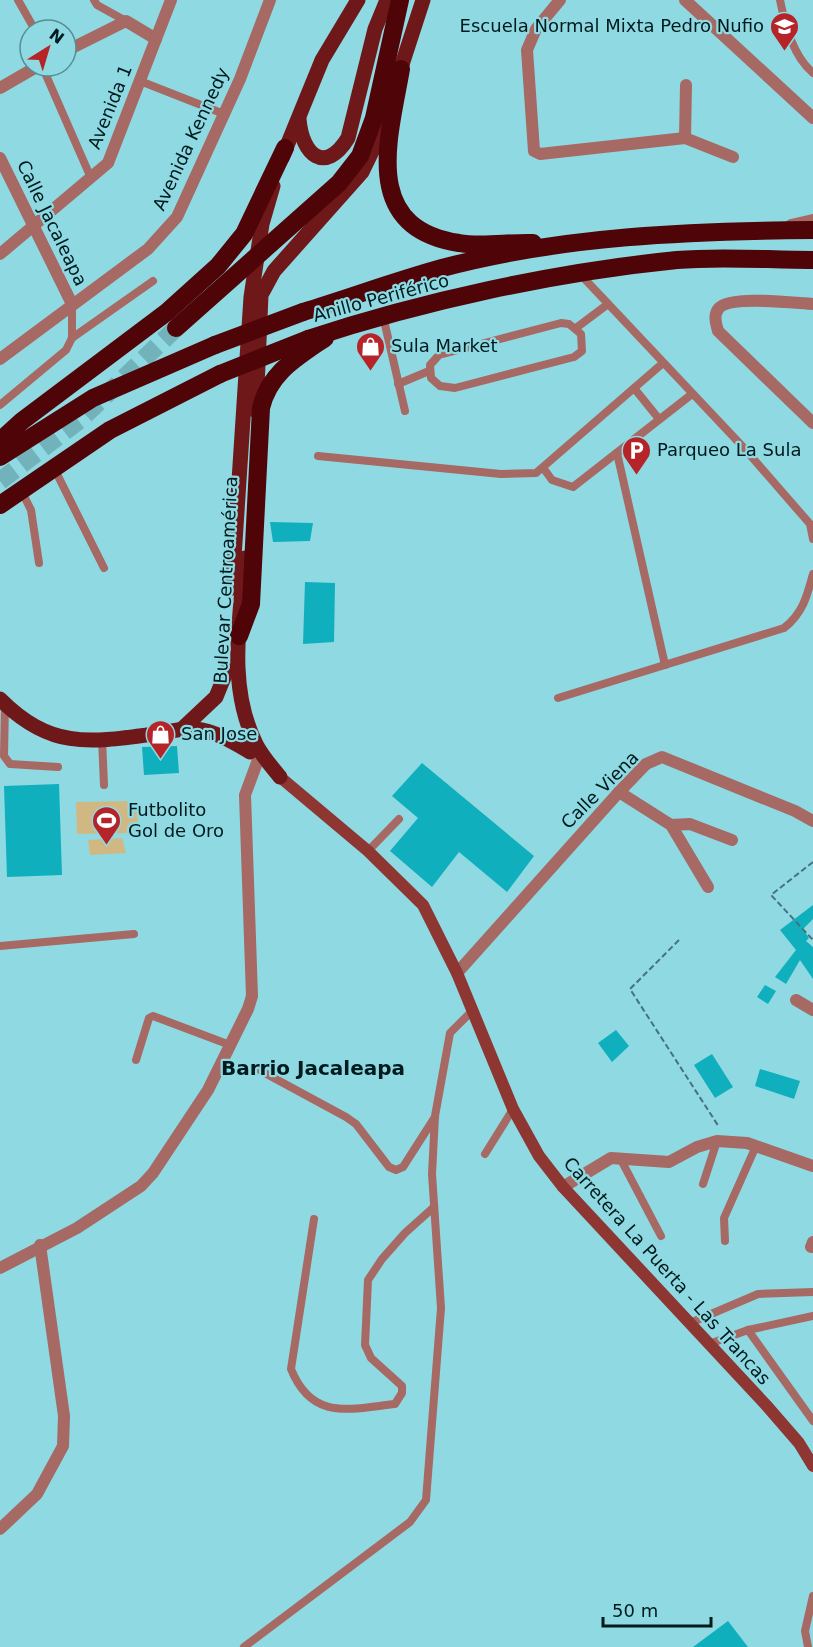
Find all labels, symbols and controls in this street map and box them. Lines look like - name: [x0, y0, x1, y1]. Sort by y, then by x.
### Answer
- school or university icon: Escuela Normal Mixta Pedro Nufio: [769, 10, 801, 52]
- place label: Escuela Normal Mixta Pedro Nufio: [460, 15, 764, 36]
- north arrow: [18, 18, 78, 78]
- text: N: [46, 25, 68, 48]
- street label: Avenida 1: [83, 62, 136, 152]
- street label: Avenida Kennedy: [148, 64, 233, 214]
- street label: Calle Jacaleapa: [13, 157, 92, 289]
- street label: Anillo Periférico: [311, 269, 451, 326]
- shop icon: Sula Market: [354, 330, 386, 372]
- place label: Sula Market: [391, 335, 497, 356]
- parking icon: Parqueo La Sula: [620, 434, 652, 476]
- place label: Parqueo La Sula: [657, 439, 801, 460]
- street label: Bulevar Centroamérica: [210, 476, 241, 684]
- shop icon: San Jose: [144, 718, 176, 760]
- place label: San Jose: [181, 723, 257, 744]
- street label: Calle Viena: [557, 747, 643, 833]
- place label: Futbolito Gol de Oro: [128, 799, 224, 841]
- sports icon: Futbolito Gol de Oro: [91, 804, 123, 846]
- district label: Barrio Jacaleapa: [221, 1056, 405, 1080]
- street label: Carretera La Puerta - Las Trancas: [560, 1153, 775, 1389]
- scale bar: [603, 1590, 711, 1628]
- text: 50 m: [612, 1600, 658, 1621]

